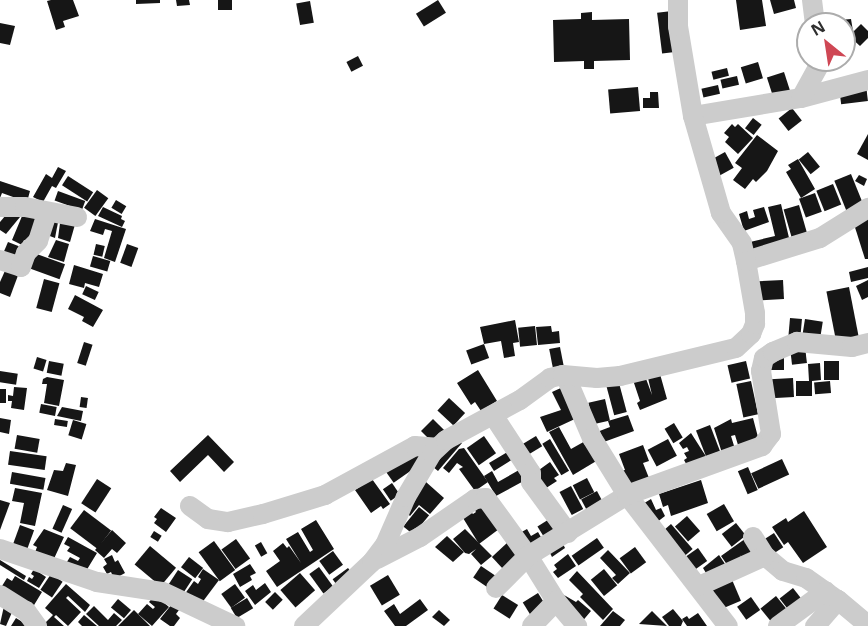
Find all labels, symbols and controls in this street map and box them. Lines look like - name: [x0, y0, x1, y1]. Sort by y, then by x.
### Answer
- north arrow: [796, 12, 856, 72]
- text: N: [807, 15, 829, 41]

